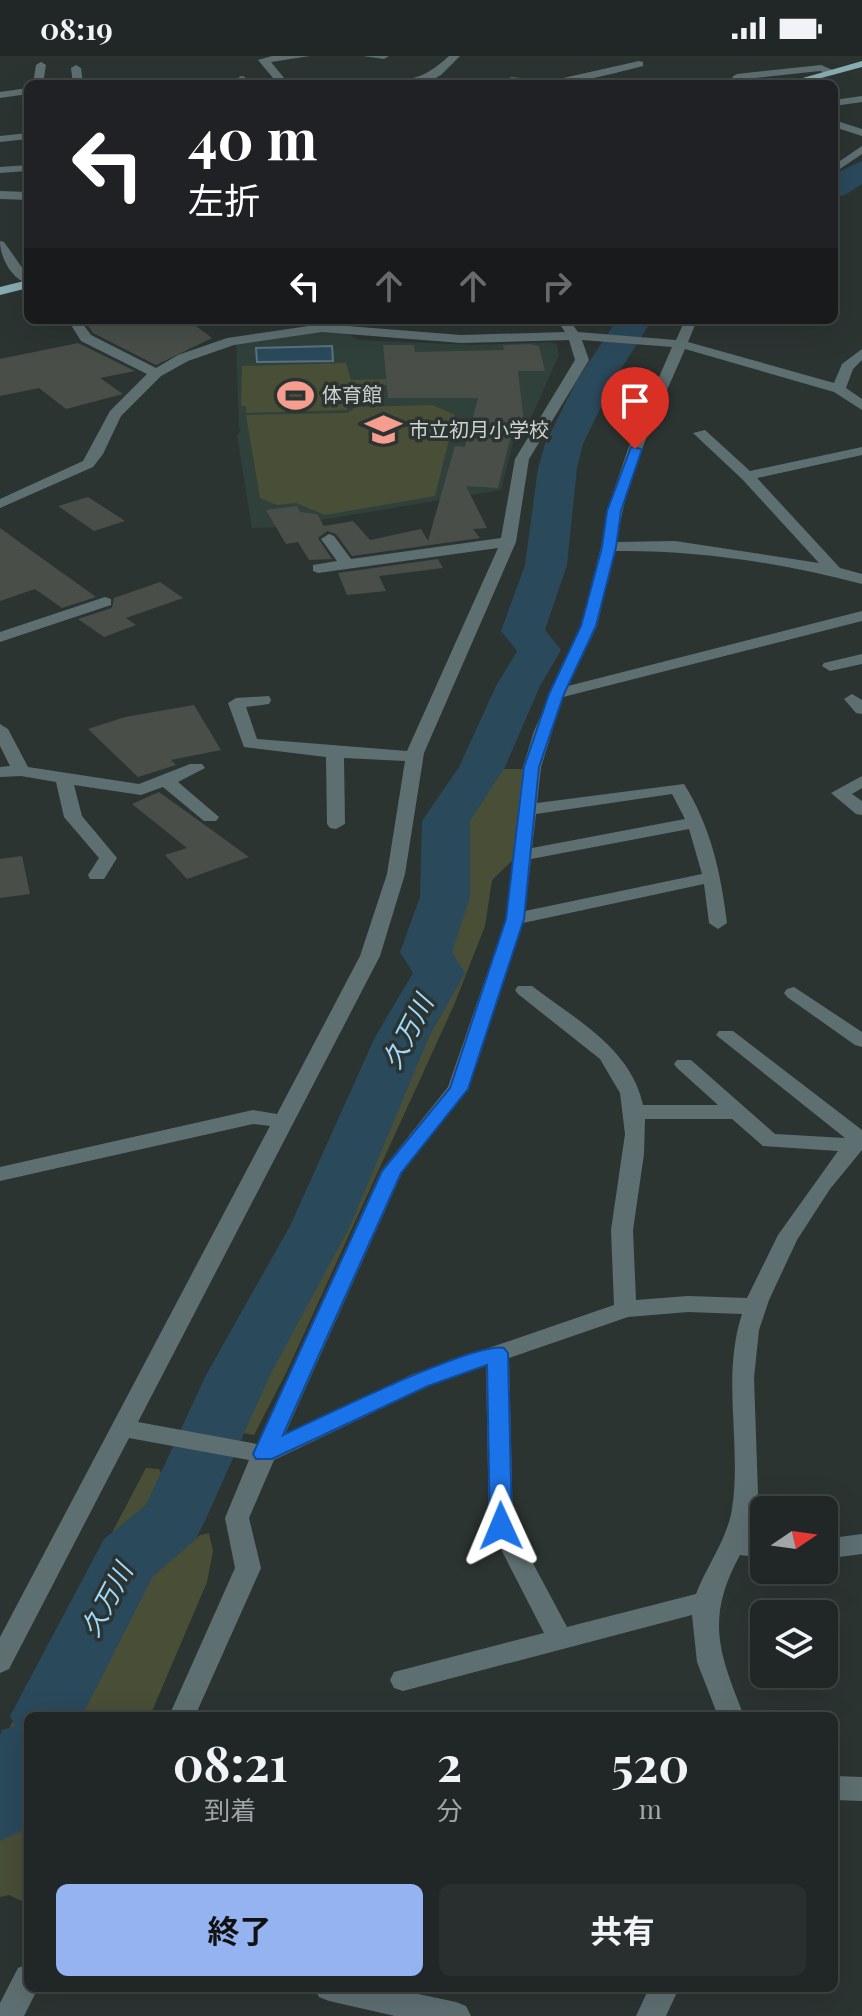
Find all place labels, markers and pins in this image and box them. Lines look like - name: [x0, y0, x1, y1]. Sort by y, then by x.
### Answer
- pin: [601, 367, 669, 449]
- sports icon: 体育館: [277, 376, 315, 414]
- place label: 体育館: [322, 380, 382, 407]
- school or university icon: 市立初月小学校: [364, 411, 402, 449]
- place label: 市立初月小学校: [409, 415, 549, 442]

